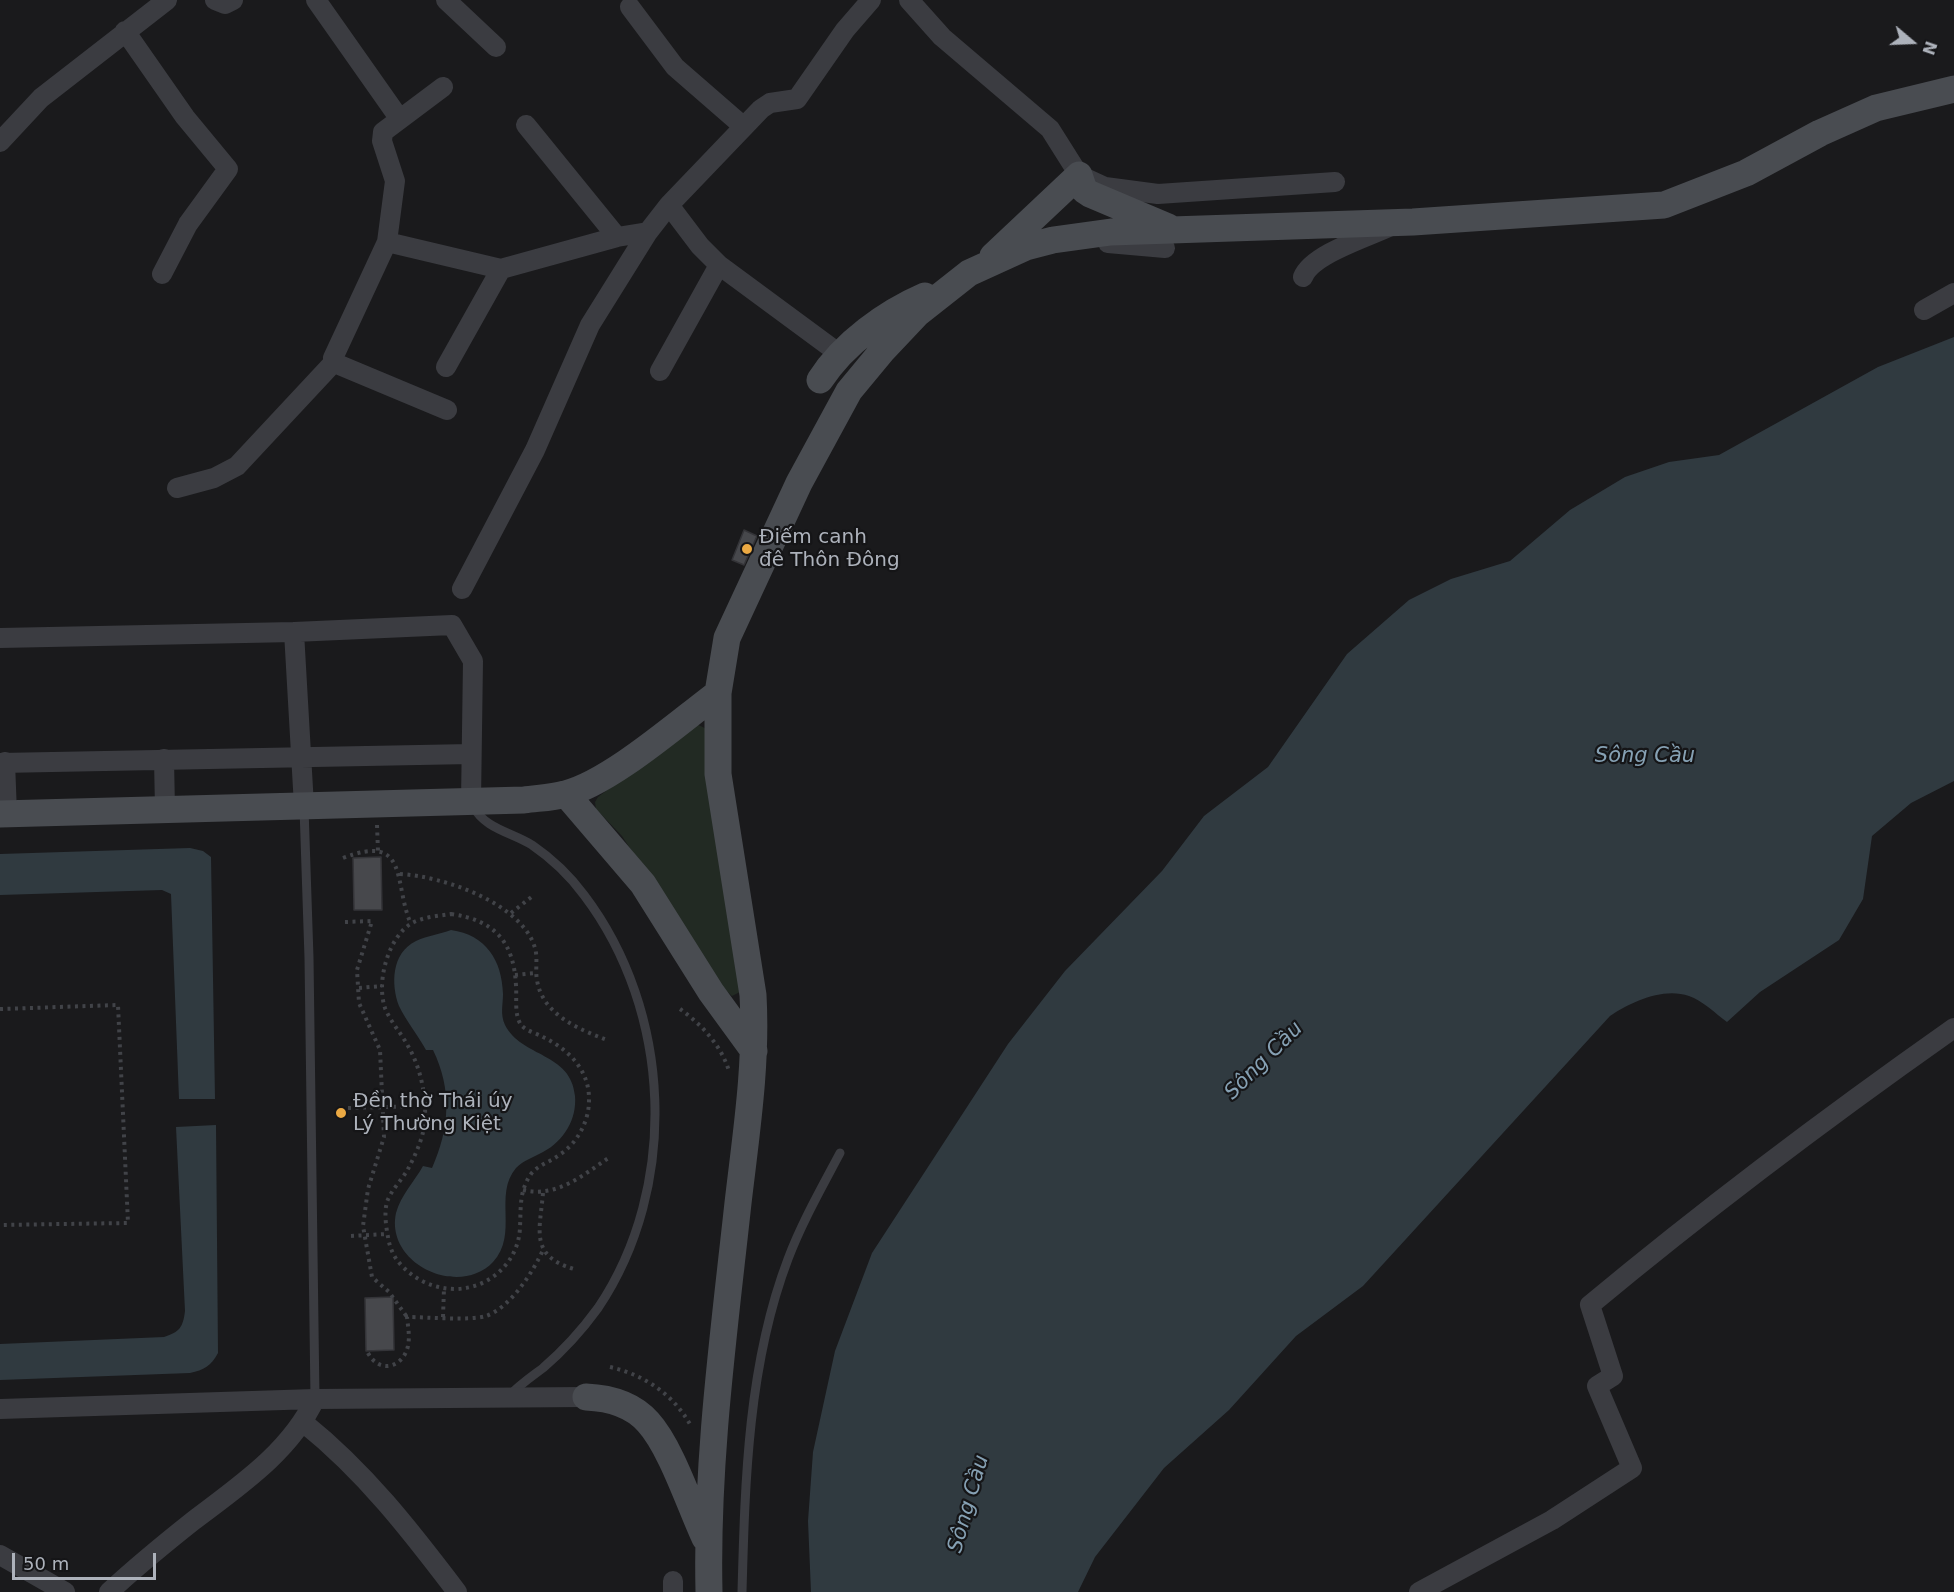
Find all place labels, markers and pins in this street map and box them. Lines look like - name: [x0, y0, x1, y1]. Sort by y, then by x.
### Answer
- place label: Điếm canh đê Thôn Đông: [759, 526, 900, 573]
- marker: Điếm canh đê Thôn Đông: [740, 542, 754, 556]
- place label: Đền thờ Thái úy Lý Thường Kiệt: [353, 1090, 513, 1137]
- marker: Đền thờ Thái úy Lý Thường Kiệt: [334, 1106, 348, 1120]

